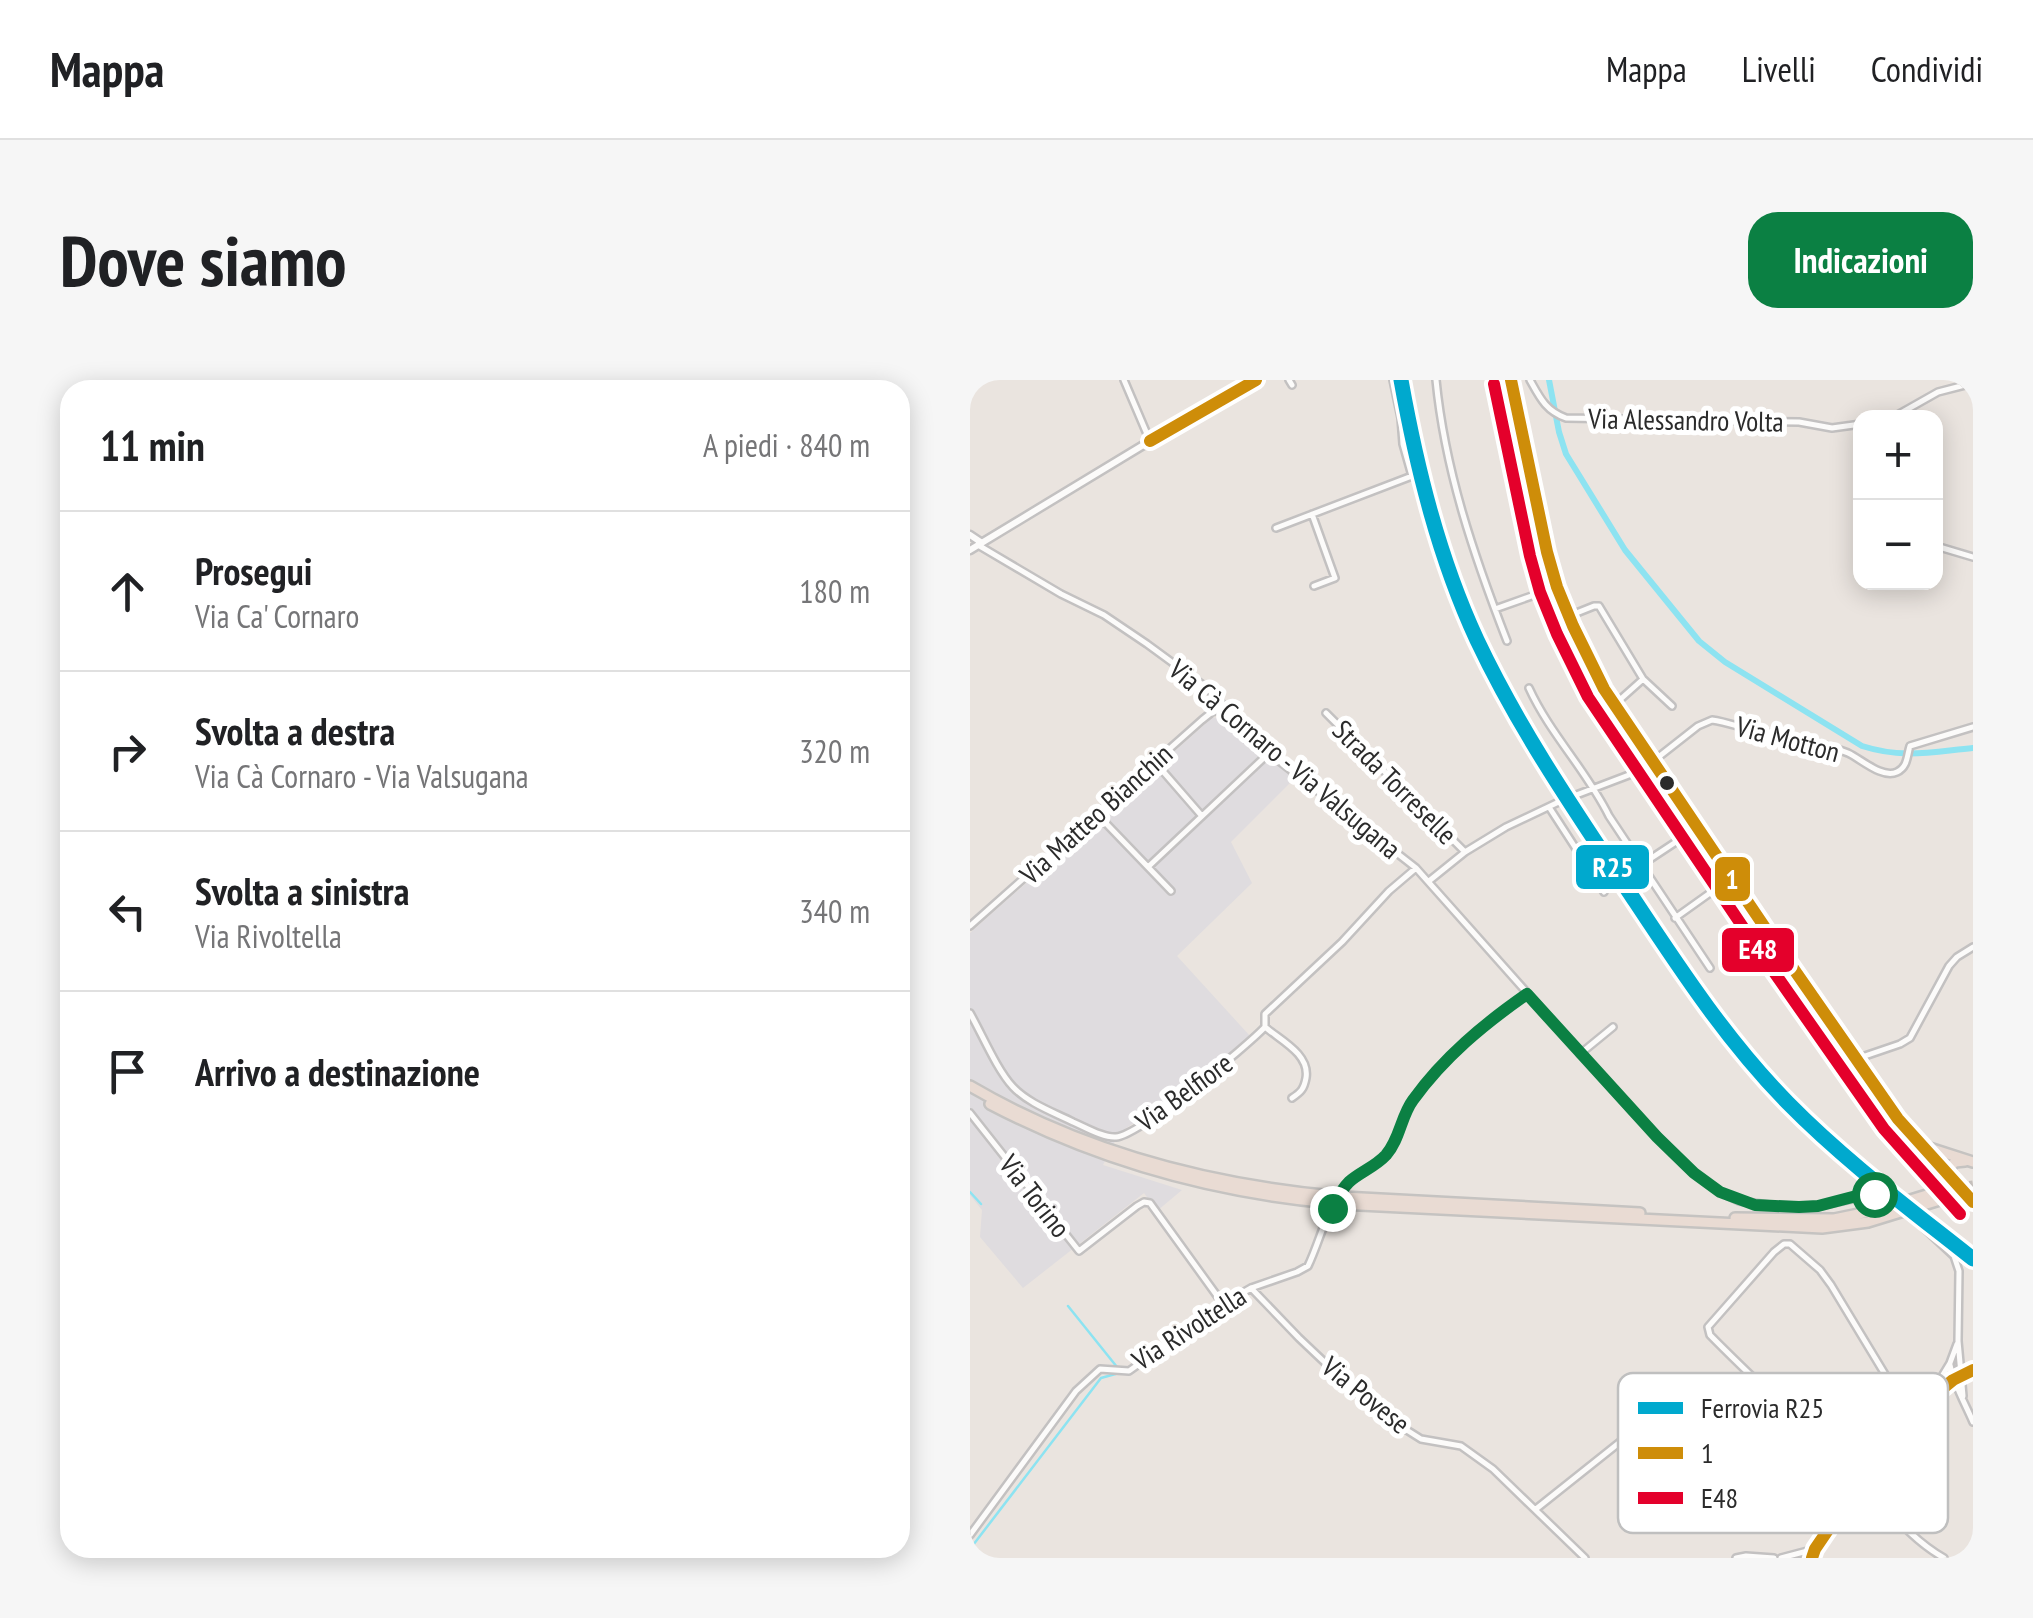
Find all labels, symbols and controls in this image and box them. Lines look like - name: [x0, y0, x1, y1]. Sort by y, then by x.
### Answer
- text: Mappa: [50, 38, 164, 100]
- text: Mappa: [1606, 46, 1687, 92]
- text: Livelli: [1742, 46, 1816, 92]
- text: Condividi: [1871, 46, 1983, 92]
- button: Indicazioni: [1748, 212, 1973, 308]
- text: Dove siamo: [60, 215, 346, 305]
- street label: Via Alessandro Volta: [1587, 399, 1784, 440]
- map controls: [1853, 410, 1943, 590]
- button: +: [1853, 410, 1943, 500]
- text: 11 min: [100, 418, 205, 473]
- text: A piedi · 840 m: [703, 424, 870, 466]
- button: −: [1853, 500, 1943, 590]
- text: Prosegui: [195, 546, 312, 595]
- icon: ahead: [100, 564, 155, 619]
- text: 180 m: [799, 570, 870, 612]
- text: Via Ca' Cornaro: [195, 595, 359, 637]
- street label: Via Cà Cornaro - Via Valsugana: [1161, 650, 1409, 867]
- text: Svolta a destra: [195, 706, 395, 755]
- street label: Via Motton: [1731, 707, 1844, 770]
- street label: Strada Torreselle: [1325, 712, 1465, 852]
- icon: right: [100, 724, 155, 779]
- text: 320 m: [799, 730, 870, 772]
- street label: Via Matteo Bianchin: [1011, 735, 1180, 893]
- text: Via Cà Cornaro - Via Valsugana: [195, 755, 529, 797]
- unlabelled marker: [1657, 773, 1677, 793]
- line badge: R25: [1574, 843, 1651, 891]
- text: R25: [1593, 848, 1633, 885]
- line badge: 1: [1713, 855, 1752, 903]
- text: 1: [1725, 860, 1739, 897]
- text: Svolta a sinistra: [195, 866, 409, 915]
- icon: left: [100, 884, 155, 939]
- text: 340 m: [799, 890, 870, 932]
- text: Via Rivoltella: [195, 915, 342, 957]
- line badge: E48: [1720, 926, 1796, 974]
- text: E48: [1739, 930, 1777, 967]
- icon: arrive: [100, 1044, 155, 1099]
- street label: Via Belfiore: [1127, 1044, 1239, 1140]
- text: Arrivo a destinazione: [195, 1047, 480, 1096]
- street label: Via Torino: [991, 1146, 1079, 1245]
- route start: [1852, 1172, 1898, 1218]
- route end: [1310, 1186, 1356, 1232]
- street label: Via Rivoltella: [1124, 1277, 1253, 1379]
- street label: Via Povese: [1314, 1347, 1418, 1441]
- legend: [1618, 1373, 1948, 1533]
- text: Ferrovia R25: [1701, 1389, 1824, 1426]
- text: 1: [1701, 1434, 1714, 1471]
- text: E48: [1701, 1479, 1738, 1516]

